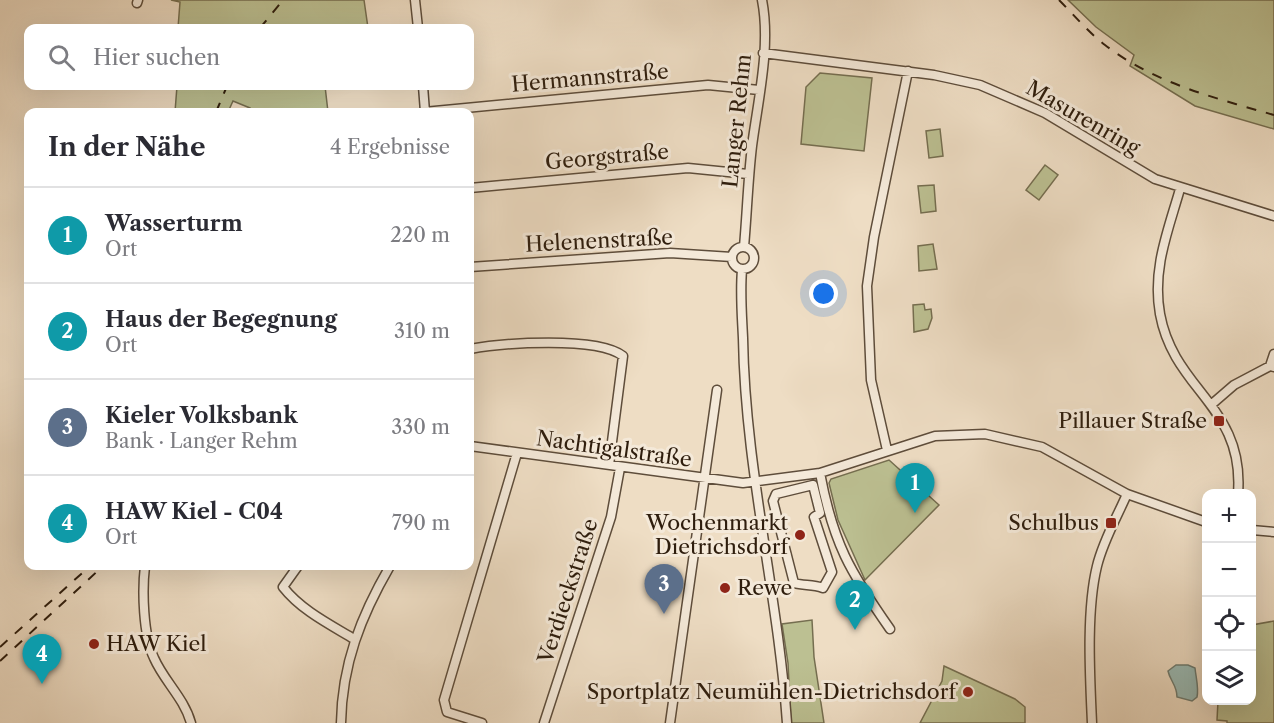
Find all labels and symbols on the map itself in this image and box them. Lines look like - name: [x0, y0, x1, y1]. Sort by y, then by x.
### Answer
- street label: Langer Rehm: [717, 52, 756, 189]
- street label: Hermannstraße: [510, 58, 670, 97]
- street label: Masurenring: [1022, 75, 1145, 161]
- street label: Georgstraße: [544, 139, 670, 174]
- street label: Helenenstraße: [524, 224, 674, 257]
- your location: [809, 279, 838, 308]
- place label: Pillauer Straße: [1058, 408, 1207, 433]
- marker: Pillauer Straße: [1212, 414, 1226, 428]
- street label: Nachtigalstraße: [535, 425, 693, 472]
- pin: 1: [896, 464, 934, 513]
- place label: Wochenmarkt Dietrichsdorf: [645, 510, 790, 559]
- place label: Schulbus: [1008, 510, 1099, 535]
- street label: Verdieckstraße: [532, 515, 603, 667]
- marker: Schulbus: [1104, 516, 1118, 530]
- marker: Wochenmarkt Dietrichsdorf: [793, 528, 807, 542]
- pin: 3: [644, 564, 684, 614]
- place label: Rewe: [737, 575, 792, 600]
- pin: 2: [836, 580, 874, 630]
- marker: Rewe: [718, 581, 732, 595]
- place label: HAW Kiel: [106, 631, 206, 656]
- pin: 4: [22, 634, 62, 684]
- marker: HAW Kiel: [87, 637, 101, 651]
- place label: Sportplatz Neumühlen-Dietrichsdorf: [587, 679, 958, 704]
- marker: Sportplatz Neumühlen-Dietrichsdorf: [961, 685, 975, 699]

